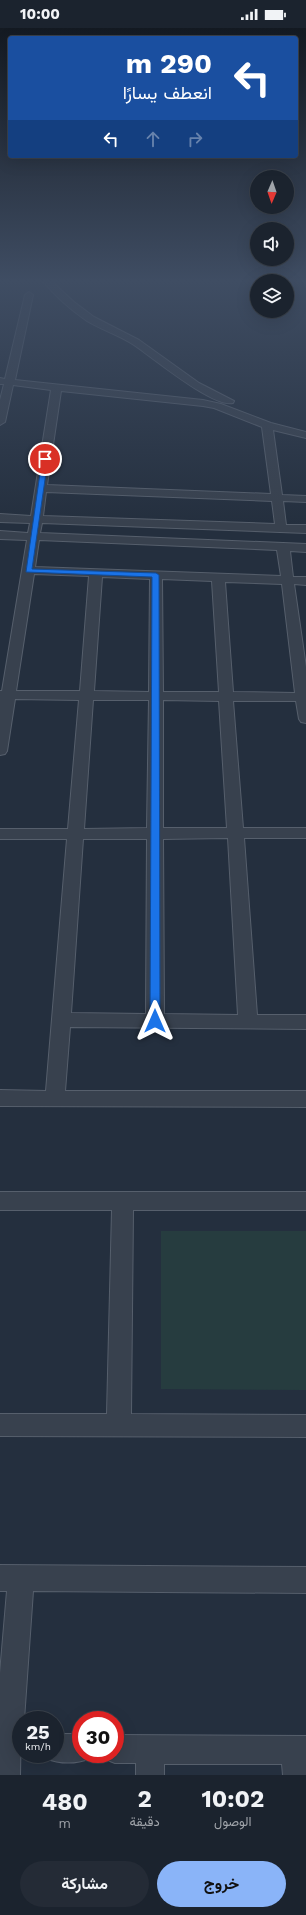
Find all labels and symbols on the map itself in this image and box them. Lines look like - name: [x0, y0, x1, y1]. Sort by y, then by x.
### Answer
- north arrow: [250, 170, 294, 214]
- pin: [28, 442, 62, 476]
- position arrow: [134, 1000, 176, 1042]
- speed limit sign: 30: [72, 1711, 124, 1763]

